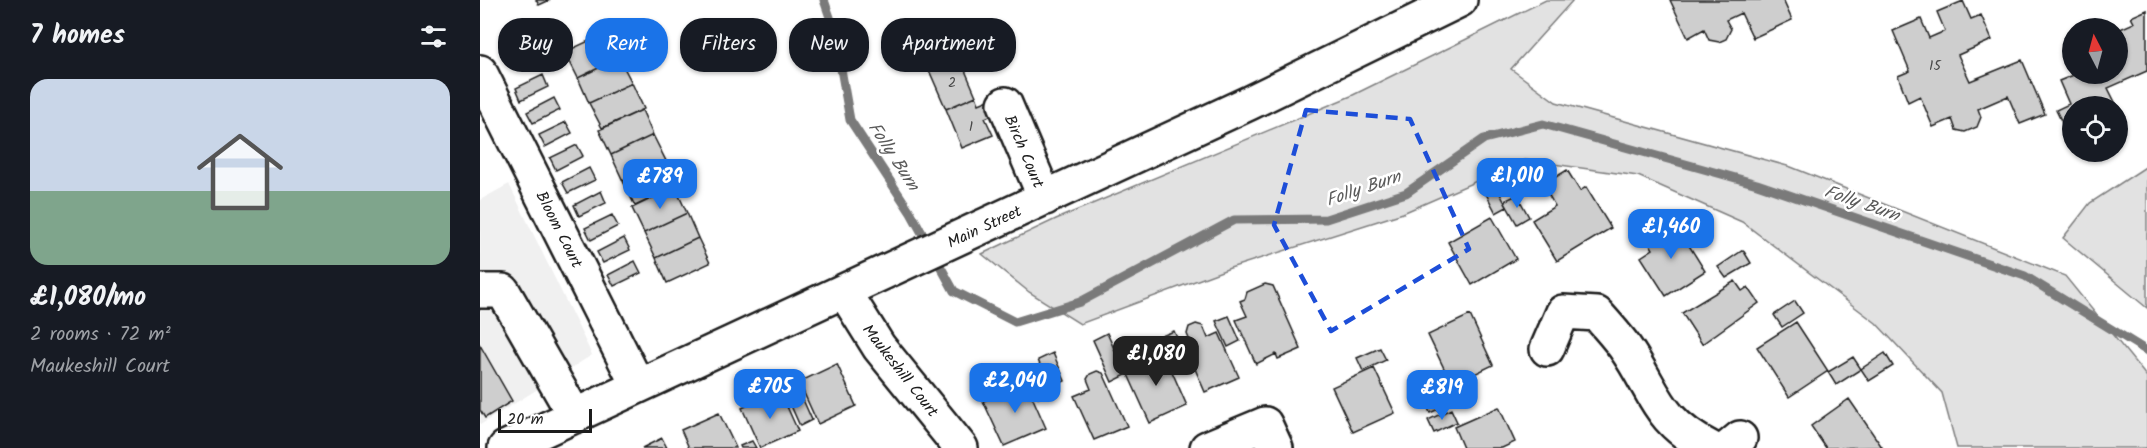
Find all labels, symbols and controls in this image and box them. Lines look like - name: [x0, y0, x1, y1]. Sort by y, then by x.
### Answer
- text: 7 homes: [30, 15, 125, 57]
- chip: Buy: [498, 18, 573, 72]
- chip: Rent: [585, 18, 668, 72]
- chip: Filters: [680, 18, 777, 72]
- chip: New: [789, 18, 869, 72]
- chip: Apartment: [881, 18, 1016, 72]
- north arrow: [2062, 18, 2128, 84]
- map controls: [2062, 18, 2128, 162]
- icon: filters: [417, 20, 450, 53]
- house number: 15: [1929, 55, 1942, 77]
- house number: 2: [948, 72, 956, 94]
- button: locate: [2062, 96, 2128, 162]
- street label: Birch Court: [997, 111, 1051, 193]
- water label: Folly Burn: [859, 116, 927, 198]
- house number: 1: [969, 116, 973, 138]
- icon: home: [186, 118, 294, 226]
- pin: £1,010: [1468, 158, 1566, 209]
- pin: £789: [624, 159, 696, 210]
- text: £1,010: [1491, 161, 1543, 193]
- text: £789: [637, 162, 683, 194]
- water label: Folly Burn: [1322, 163, 1406, 216]
- water label: Folly Burn: [1820, 178, 1904, 231]
- street label: Bloom Court: [529, 187, 589, 273]
- street label: Main Street: [943, 199, 1027, 255]
- pin: £1,460: [1622, 209, 1720, 260]
- text: £1,460: [1642, 212, 1700, 244]
- text: £1,080/mo: [30, 277, 146, 319]
- text: 2 rooms · 72 m²: [30, 319, 171, 351]
- street label: Maukeshill Court: [855, 319, 945, 423]
- pin: £1,080: [1107, 336, 1205, 387]
- text: £1,080: [1127, 339, 1185, 371]
- text: Maukeshill Court: [30, 351, 170, 383]
- pin: £2,040: [966, 363, 1064, 414]
- text: £2,040: [984, 366, 1046, 398]
- pin: £705: [734, 369, 806, 420]
- pin: £819: [1406, 370, 1478, 421]
- text: £705: [748, 372, 792, 404]
- text: £819: [1421, 373, 1463, 405]
- scale bar: [498, 406, 592, 434]
- text: 20 m: [507, 407, 543, 432]

